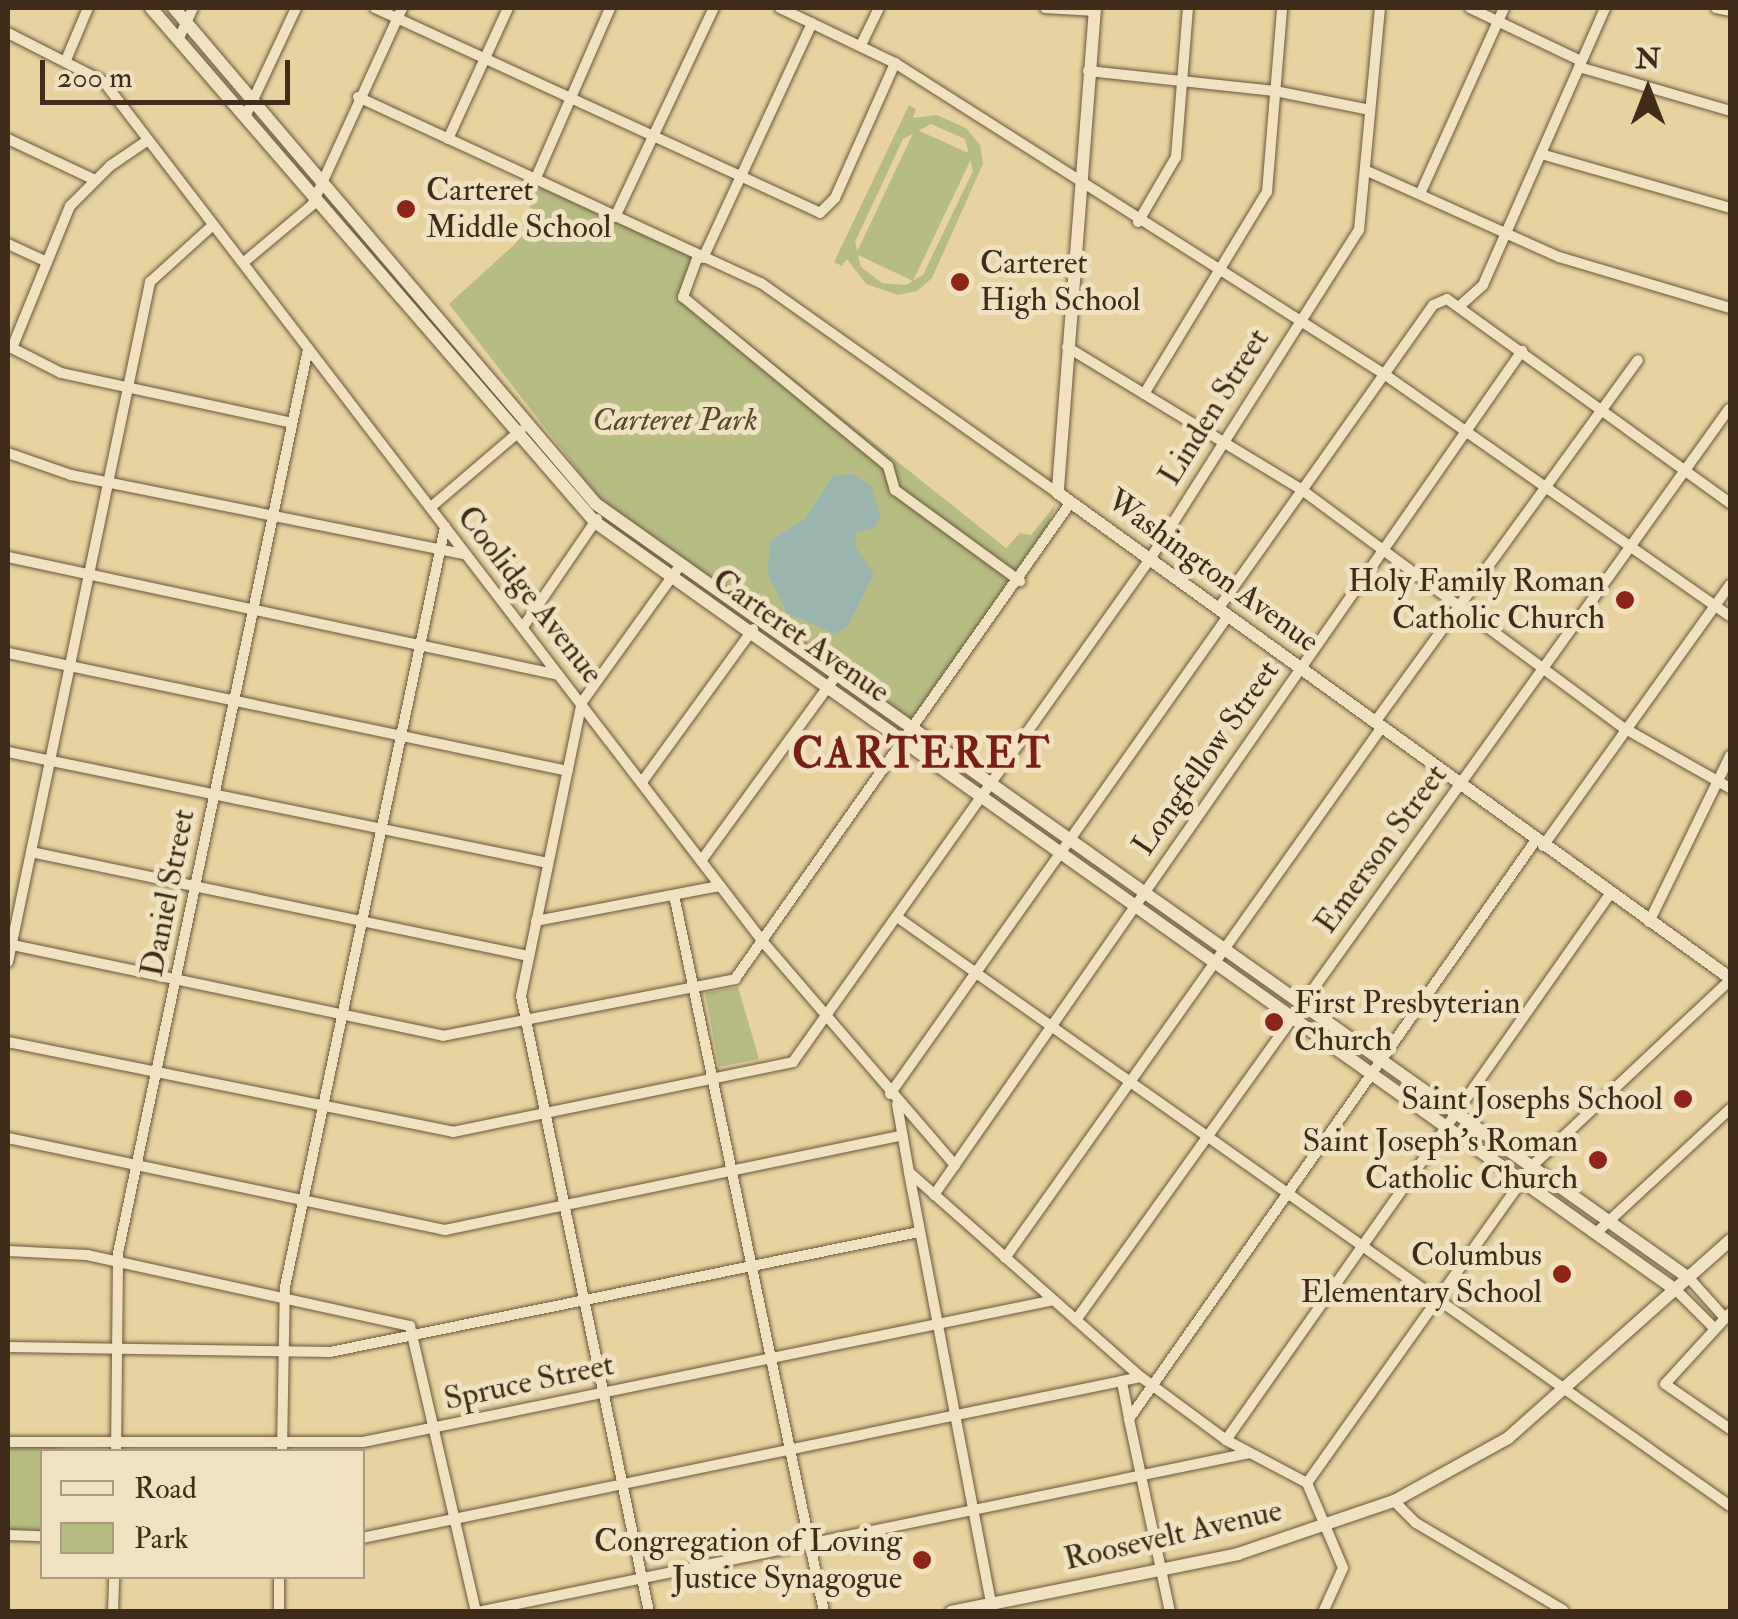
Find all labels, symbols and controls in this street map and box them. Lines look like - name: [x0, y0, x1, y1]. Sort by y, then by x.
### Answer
- scale bar: [45, 40, 295, 102]
- north arrow: [1598, 40, 1698, 140]
- text: N: [1635, 42, 1661, 77]
- text: 200 m: [57, 59, 133, 96]
- place label: Carteret Middle School: [426, 172, 611, 247]
- marker: Carteret Middle School: [395, 198, 417, 220]
- place label: Carteret High School: [980, 245, 1140, 320]
- marker: Carteret High School: [949, 271, 971, 293]
- street label: Linden Street: [1151, 322, 1277, 492]
- park label: Carteret Park: [592, 401, 758, 439]
- street label: Washington Avenue: [1099, 481, 1327, 661]
- street label: Coolidge Avenue: [449, 499, 611, 691]
- street label: Carteret Avenue: [705, 561, 897, 711]
- place label: Holy Family Roman Catholic Church: [1348, 563, 1605, 638]
- marker: Holy Family Roman Catholic Church: [1614, 589, 1636, 611]
- street label: Longfellow Street: [1124, 653, 1288, 863]
- district label: CARTERET: [792, 729, 1052, 779]
- street label: Emerson Street: [1307, 757, 1455, 941]
- street label: Daniel Street: [133, 806, 203, 980]
- place label: First Presbyterian Church: [1294, 985, 1520, 1060]
- marker: First Presbyterian Church: [1263, 1011, 1285, 1033]
- place label: Saint Josephs School: [1401, 1080, 1663, 1118]
- marker: Saint Josephs School: [1672, 1088, 1694, 1110]
- place label: Saint Joseph's Roman Catholic Church: [1302, 1123, 1578, 1198]
- marker: Saint Joseph's Roman Catholic Church: [1587, 1149, 1609, 1171]
- place label: Columbus Elementary School: [1300, 1237, 1542, 1312]
- marker: Columbus Elementary School: [1551, 1263, 1573, 1285]
- street label: Spruce Street: [441, 1345, 617, 1419]
- legend: [40, 1449, 365, 1579]
- text: Road: [134, 1470, 197, 1507]
- street label: Roosevelt Avenue: [1060, 1491, 1286, 1579]
- text: Park: [134, 1520, 189, 1557]
- place label: Congregation of Loving Justice Synagogue: [594, 1523, 902, 1598]
- marker: Congregation of Loving Justice Synagogue: [911, 1549, 933, 1571]

